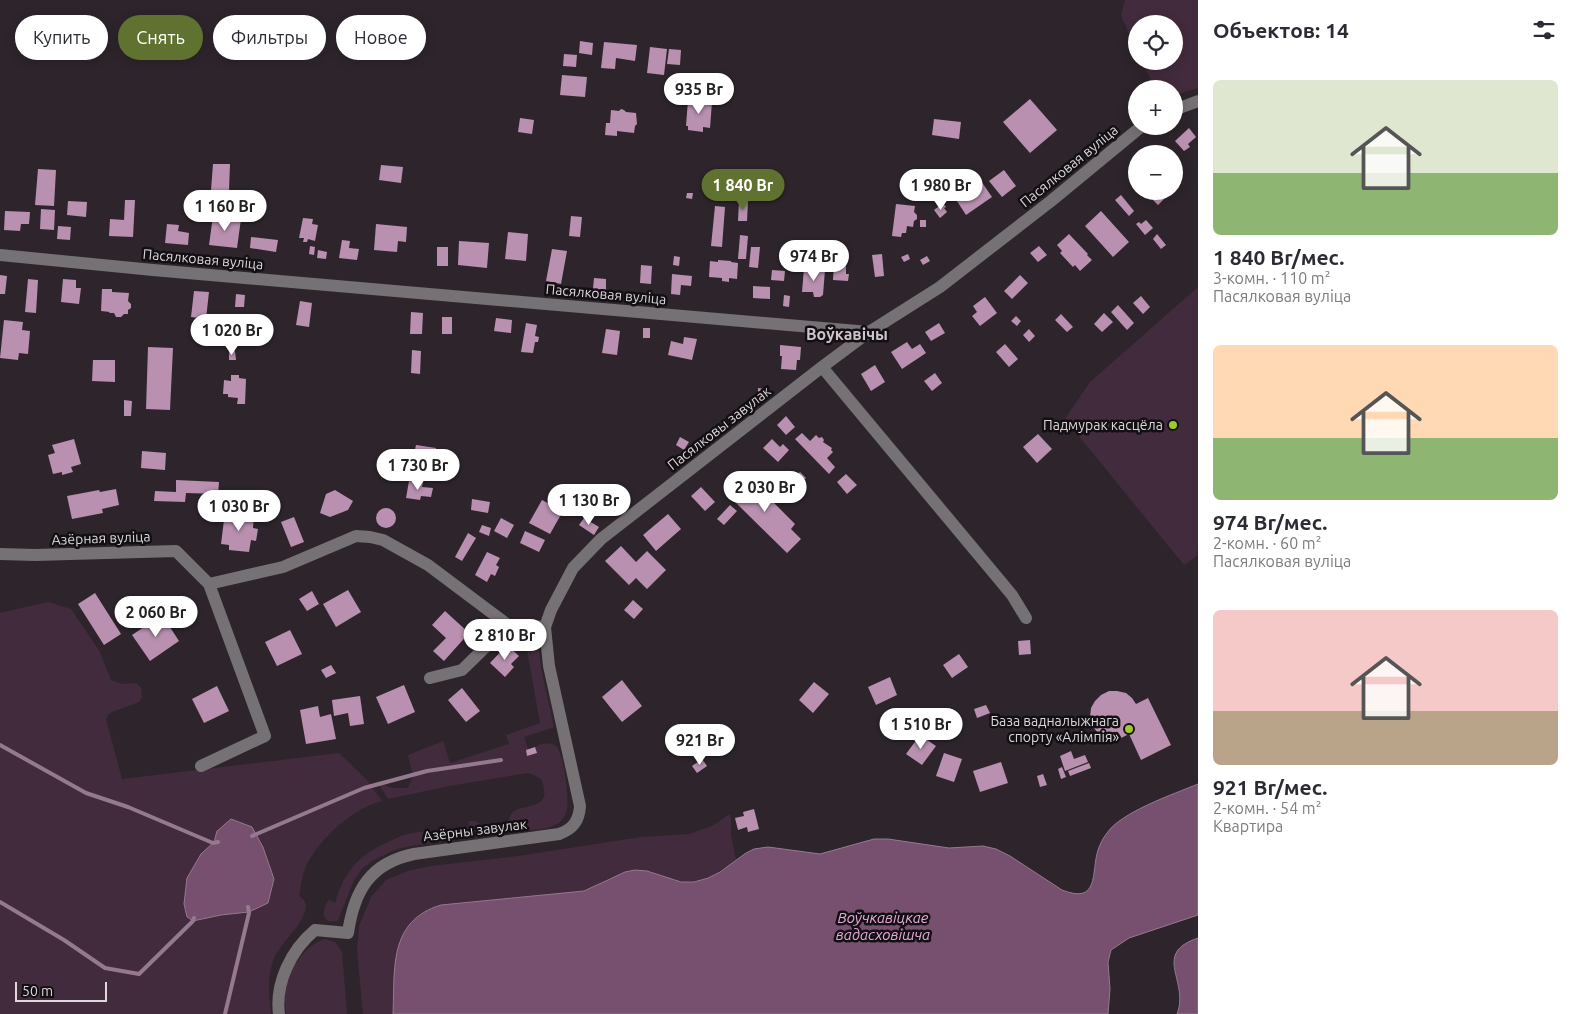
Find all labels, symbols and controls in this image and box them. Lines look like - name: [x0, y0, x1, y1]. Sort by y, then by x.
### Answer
- chip: Купить: [15, 15, 108, 60]
- chip: Снять: [118, 15, 203, 60]
- chip: Фильтры: [213, 15, 326, 60]
- chip: Новое: [336, 15, 426, 60]
- map controls: [1128, 15, 1183, 200]
- button: locate: [1128, 15, 1183, 70]
- icon: filters: [1530, 16, 1558, 44]
- text: Объектов: 14: [1213, 18, 1349, 42]
- pin: 935 Br: [658, 72, 740, 115]
- text: 935 Br: [675, 80, 723, 98]
- button: +: [1128, 80, 1183, 135]
- icon: home: [1341, 113, 1431, 203]
- street label: Пасялковая вуліца: [1017, 122, 1121, 210]
- button: −: [1128, 145, 1183, 200]
- pin: 1 840 Br: [691, 168, 795, 211]
- pin: 1 980 Br: [889, 168, 993, 211]
- text: 1 840 Br: [713, 176, 773, 194]
- text: 1 980 Br: [911, 176, 971, 194]
- pin: 1 160 Br: [173, 190, 277, 232]
- text: 1 160 Br: [195, 197, 255, 215]
- pin: 974 Br: [773, 240, 855, 282]
- text: 1 840 Br/мес.: [1213, 245, 1344, 269]
- street label: Пасялковая вуліца: [142, 246, 264, 272]
- text: 974 Br: [790, 247, 838, 265]
- text: 3-комн. · 110 m²: [1213, 269, 1330, 287]
- street label: Пасялковая вуліца: [545, 281, 667, 307]
- text: Пасялковая вуліца: [1213, 287, 1351, 305]
- pin: 1 020 Br: [180, 314, 284, 356]
- text: 1 020 Br: [202, 321, 262, 339]
- district label: Воўкавічы: [806, 325, 888, 343]
- icon: home: [1341, 378, 1431, 468]
- street label: Пасялковы завулак: [664, 383, 774, 473]
- place label: Падмурак касцёла: [1043, 417, 1163, 433]
- marker: Падмурак касцёла: [1167, 419, 1179, 431]
- pin: 1 730 Br: [366, 448, 470, 491]
- text: 1 730 Br: [388, 456, 448, 474]
- pin: 2 030 Br: [713, 470, 817, 513]
- text: 2 030 Br: [735, 478, 795, 496]
- pin: 1 130 Br: [537, 484, 641, 526]
- pin: 1 030 Br: [187, 490, 291, 532]
- text: 1 130 Br: [559, 491, 619, 509]
- text: 1 030 Br: [209, 497, 269, 515]
- text: 974 Br/мес.: [1213, 510, 1328, 534]
- street label: Азёрная вуліца: [51, 528, 151, 548]
- text: 2-комн. · 60 m²: [1213, 534, 1321, 552]
- text: Пасялковая вуліца: [1213, 552, 1351, 570]
- pin: 2 060 Br: [104, 596, 208, 638]
- text: 2 060 Br: [126, 603, 186, 621]
- pin: 2 810 Br: [453, 618, 557, 661]
- text: 2 810 Br: [475, 626, 535, 644]
- icon: home: [1341, 643, 1431, 733]
- pin: 1 510 Br: [869, 708, 973, 750]
- place label: База вадналыжнага спорту «Алімпія»: [990, 713, 1119, 745]
- text: 1 510 Br: [891, 715, 951, 733]
- marker: База вадналыжнага спорту «Алімпія»: [1123, 723, 1135, 735]
- pin: 921 Br: [659, 724, 741, 766]
- text: 921 Br: [676, 731, 724, 749]
- text: 921 Br/мес.: [1213, 775, 1328, 799]
- text: 2-комн. · 54 m²: [1213, 799, 1321, 817]
- street label: Азёрны завулак: [422, 816, 528, 844]
- text: Квартира: [1213, 817, 1283, 835]
- water label: Воўчкавіцкае вадасховішча: [836, 909, 930, 943]
- scale bar: [15, 979, 108, 1002]
- text: 50 m: [22, 983, 53, 999]

